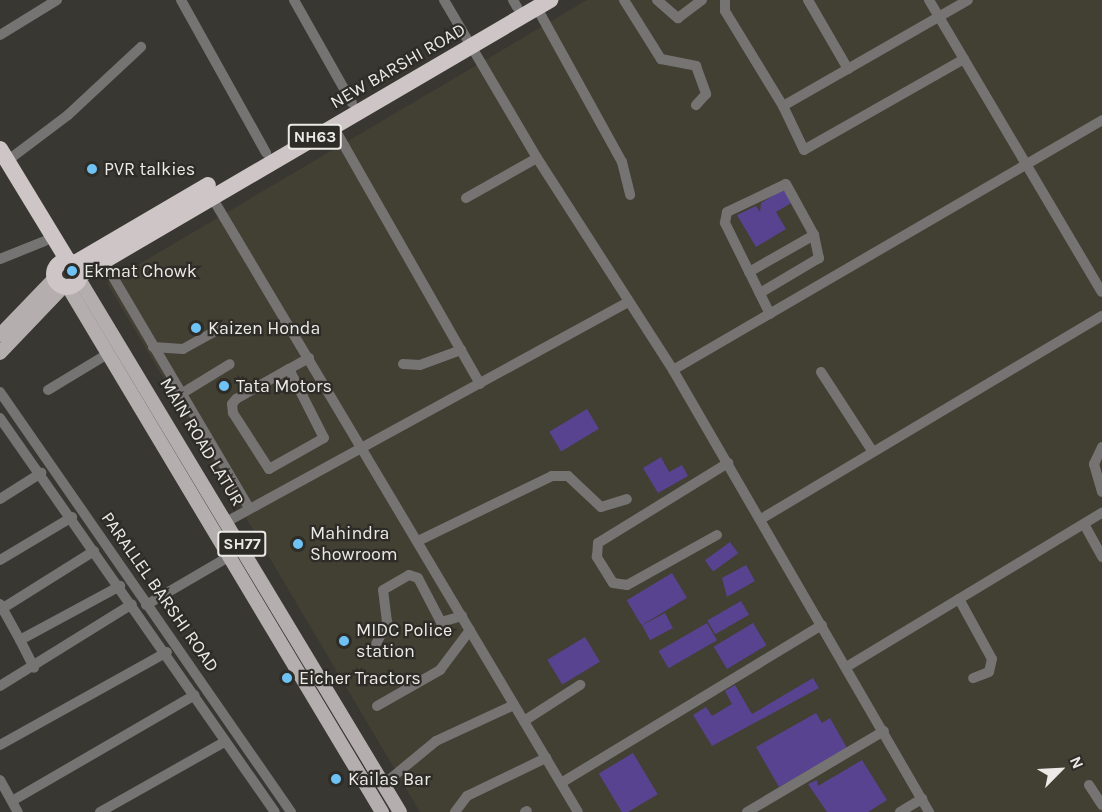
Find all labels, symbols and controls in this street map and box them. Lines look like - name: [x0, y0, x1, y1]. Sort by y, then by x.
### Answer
- street label: NEW BARSHI ROAD: [327, 19, 469, 113]
- road number: NH63: [286, 124, 344, 150]
- place label: PVR talkies: [104, 158, 195, 180]
- marker: PVR talkies: [85, 162, 99, 176]
- place label: Ekmat Chowk: [84, 260, 197, 282]
- marker: Ekmat Chowk: [65, 264, 79, 278]
- place label: Kaizen Honda: [208, 317, 320, 339]
- marker: Kaizen Honda: [189, 321, 203, 335]
- street label: MAIN ROAD LATUR: [155, 374, 249, 510]
- place label: Tata Motors: [236, 375, 332, 397]
- marker: Tata Motors: [217, 379, 231, 393]
- street label: PARALLEL BARSHI ROAD: [97, 508, 223, 676]
- place label: Mahindra Showroom: [310, 523, 398, 566]
- road number: SH77: [216, 531, 268, 557]
- marker: Mahindra Showroom: [291, 537, 305, 551]
- place label: MIDC Police station: [356, 620, 452, 662]
- marker: MIDC Police station: [337, 634, 351, 648]
- place label: Eicher Tractors: [299, 667, 421, 689]
- marker: Eicher Tractors: [280, 671, 294, 685]
- north arrow: [1030, 740, 1090, 800]
- text: N: [1066, 753, 1088, 772]
- place label: Kailas Bar: [348, 768, 430, 790]
- marker: Kailas Bar: [329, 772, 343, 786]

